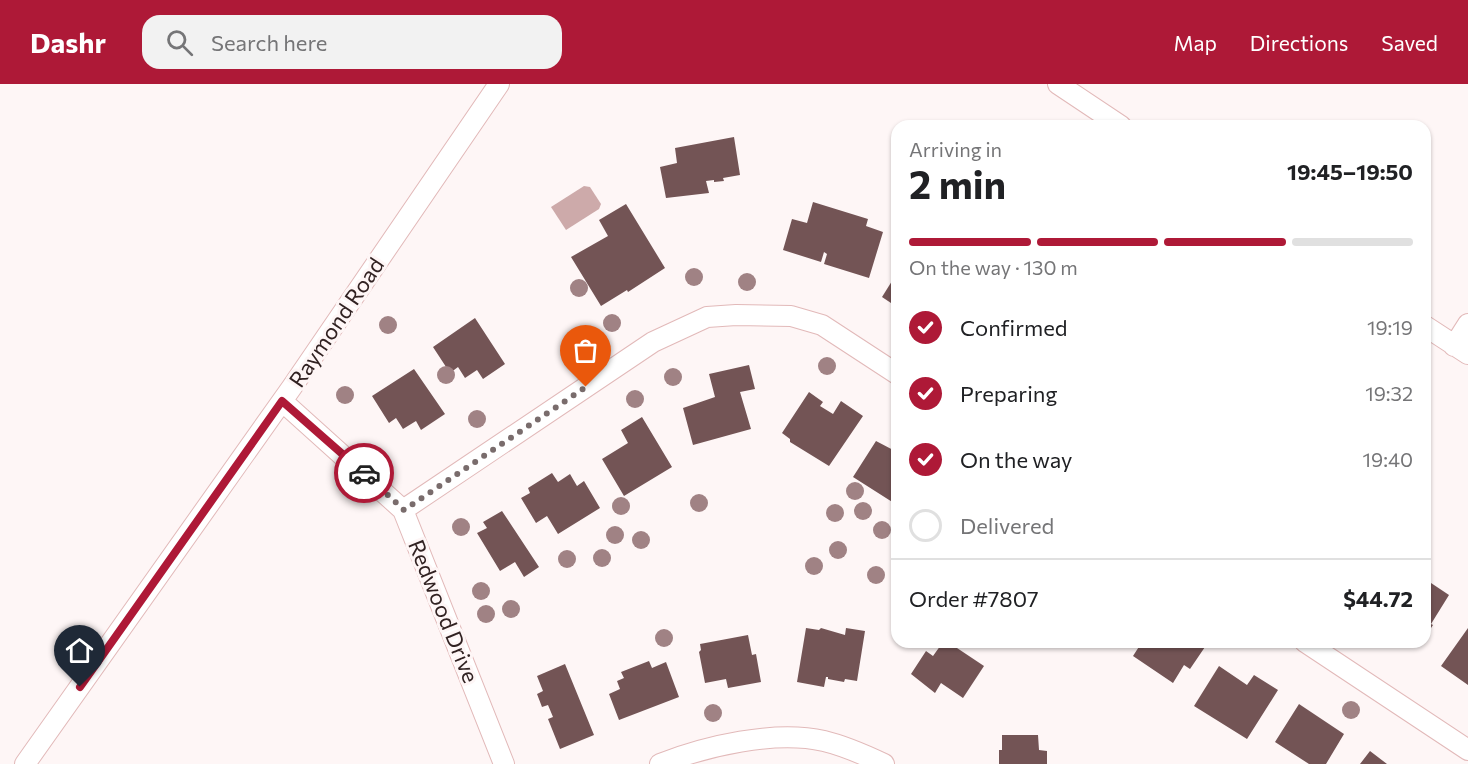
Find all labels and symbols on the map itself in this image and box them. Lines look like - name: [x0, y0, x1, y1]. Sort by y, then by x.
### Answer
- street label: Raymond Road: [283, 252, 389, 392]
- pin: [560, 325, 611, 387]
- courier: [334, 443, 394, 503]
- street label: Redwood Drive: [403, 536, 485, 686]
- pin: [54, 625, 105, 687]

